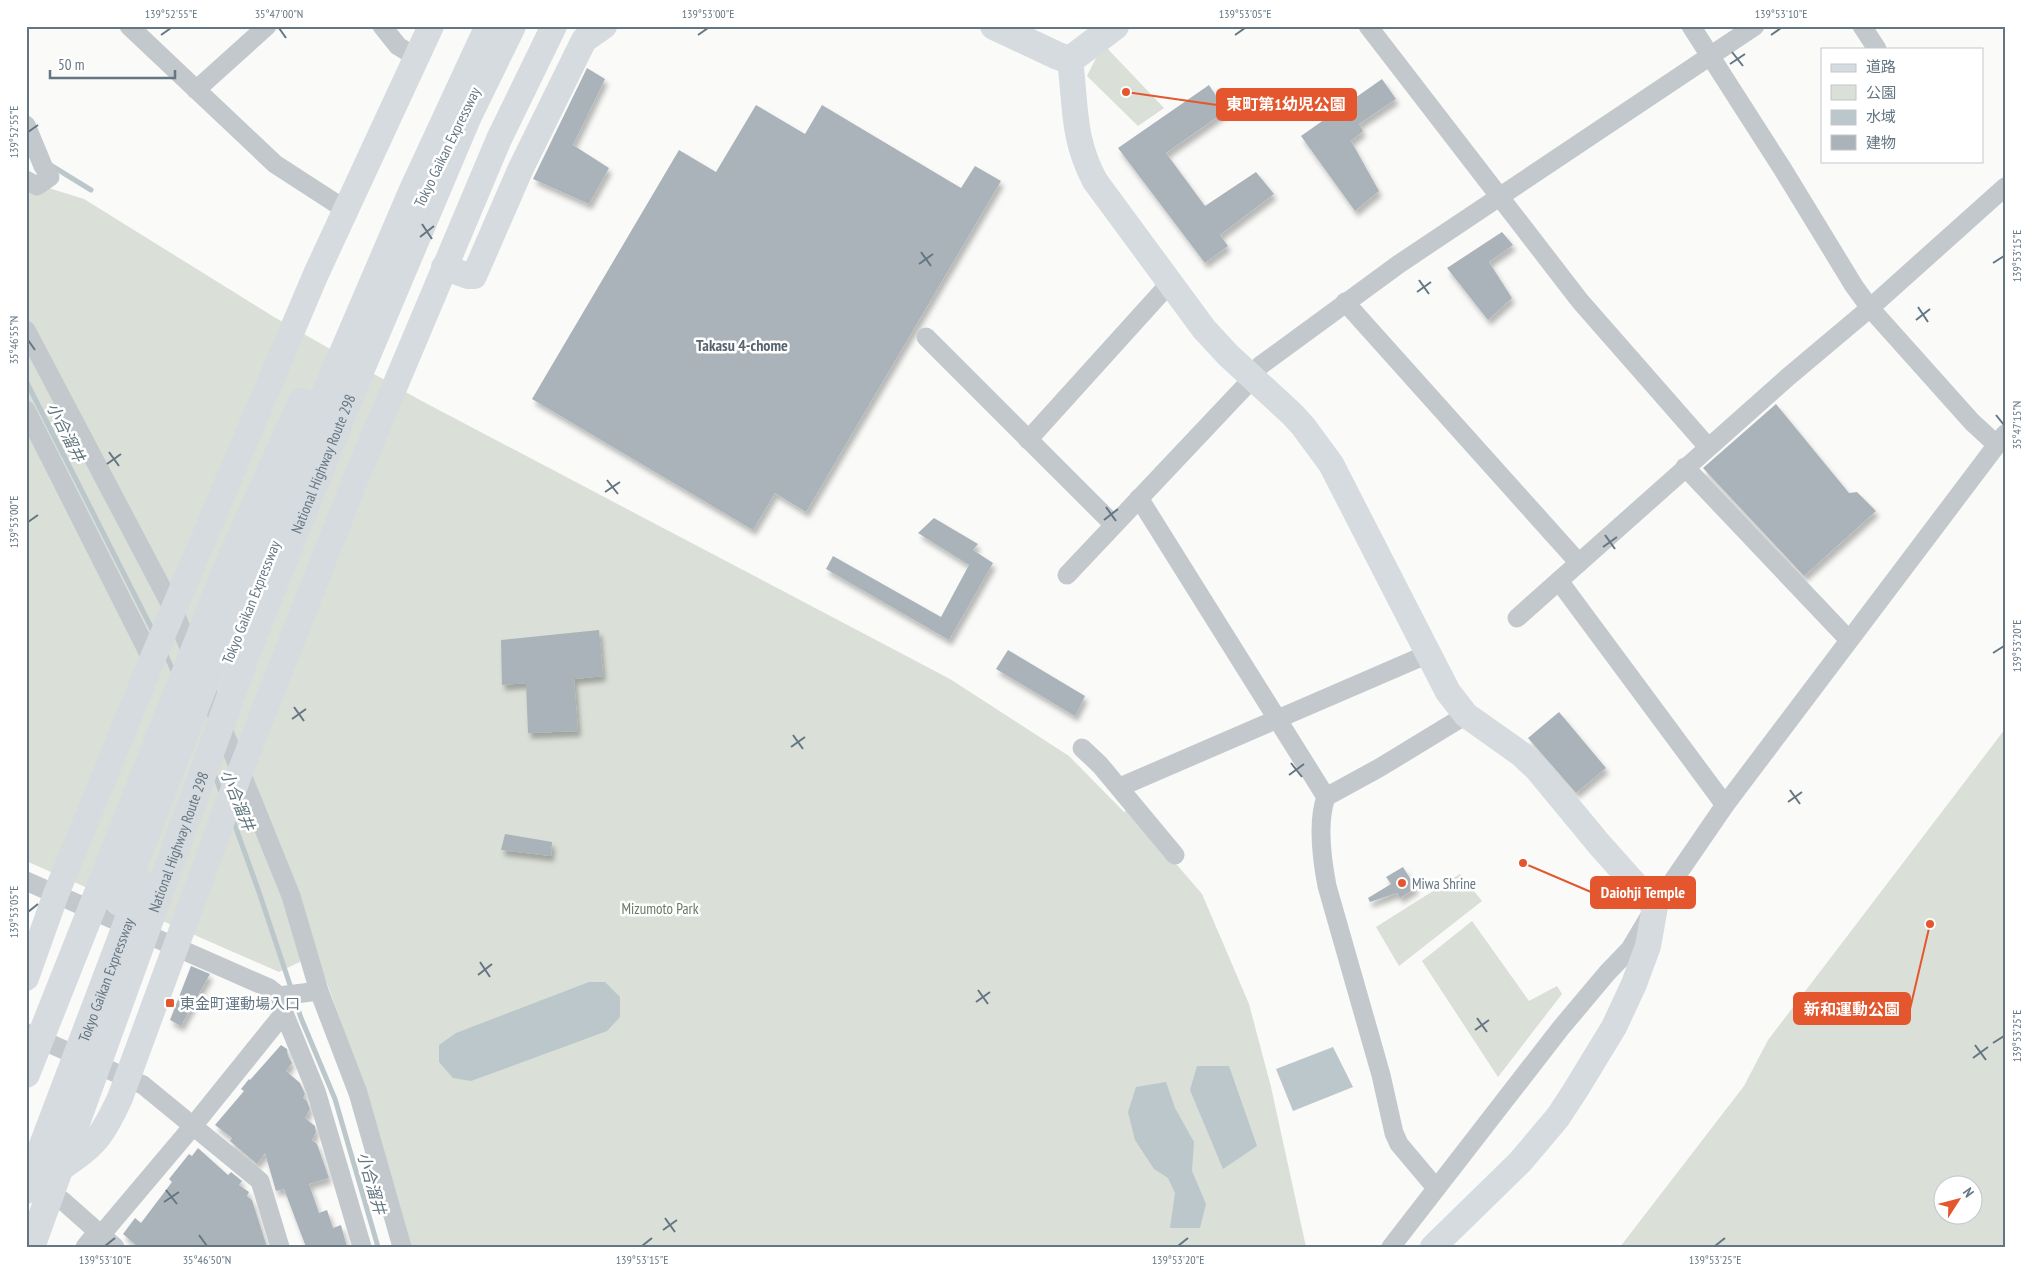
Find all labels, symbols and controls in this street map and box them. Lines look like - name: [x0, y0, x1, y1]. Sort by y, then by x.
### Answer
- text: 139°52'55"E: [145, 6, 197, 21]
- text: 35°47'00"N: [255, 6, 303, 21]
- text: 139°53'00"E: [682, 6, 734, 21]
- text: 139°53'05"E: [1219, 6, 1271, 21]
- text: 139°53'10"E: [1755, 6, 1807, 21]
- scale bar: [50, 48, 175, 80]
- legend: [1821, 48, 1984, 162]
- text: 50 m: [58, 55, 84, 74]
- text: 道路: [1866, 57, 1896, 76]
- text: 公園: [1866, 83, 1896, 102]
- street label: Tokyo Gaikan Expressway: [410, 84, 484, 210]
- callout: 東町第1幼児公園: [1217, 89, 1356, 120]
- text: 東町第1幼児公園: [1226, 94, 1346, 114]
- text: 139°52'55"E: [6, 106, 21, 158]
- text: 水域: [1866, 107, 1896, 126]
- text: 建物: [1866, 133, 1896, 152]
- text: 139°53'15"E: [2009, 230, 2024, 282]
- text: 35°46'55"N: [6, 316, 21, 364]
- district label: Takasu 4-chome: [696, 335, 788, 355]
- street label: National Highway Route 298: [286, 391, 359, 536]
- water label: 小合溜井: [43, 399, 90, 467]
- text: 35°47'15"N: [2009, 401, 2024, 449]
- text: 139°53'00"E: [6, 496, 21, 548]
- street label: Tokyo Gaikan Expressway: [218, 537, 284, 666]
- text: 139°53'20"E: [2009, 620, 2024, 672]
- water label: 小合溜井: [217, 767, 260, 835]
- street label: National Highway Route 298: [144, 769, 212, 915]
- place label: Miwa Shrine: [1412, 874, 1476, 893]
- marker: Miwa Shrine: [1396, 877, 1408, 889]
- callout: Daiohji Temple: [1591, 877, 1695, 908]
- text: Daiohji Temple: [1601, 882, 1685, 902]
- text: 139°53'05"E: [6, 886, 21, 938]
- park label: Mizumoto Park: [622, 899, 699, 918]
- street label: Tokyo Gaikan Expressway: [74, 915, 138, 1044]
- callout: 新和運動公園: [1794, 993, 1910, 1024]
- place label: 東金町運動場入口: [180, 994, 300, 1013]
- marker: 東金町運動場入口: [164, 997, 176, 1009]
- text: 新和運動公園: [1804, 999, 1900, 1019]
- text: 139°53'25"E: [2009, 1010, 2024, 1062]
- water label: 小合溜井: [354, 1149, 391, 1218]
- north arrow: [1934, 1176, 1984, 1226]
- text: N: [1959, 1184, 1978, 1201]
- text: 139°53'10"E: [79, 1252, 131, 1267]
- text: 35°46'50"N: [183, 1252, 231, 1267]
- text: 139°53'15"E: [616, 1252, 668, 1267]
- text: 139°53'20"E: [1152, 1252, 1204, 1267]
- text: 139°53'25"E: [1689, 1252, 1741, 1267]

